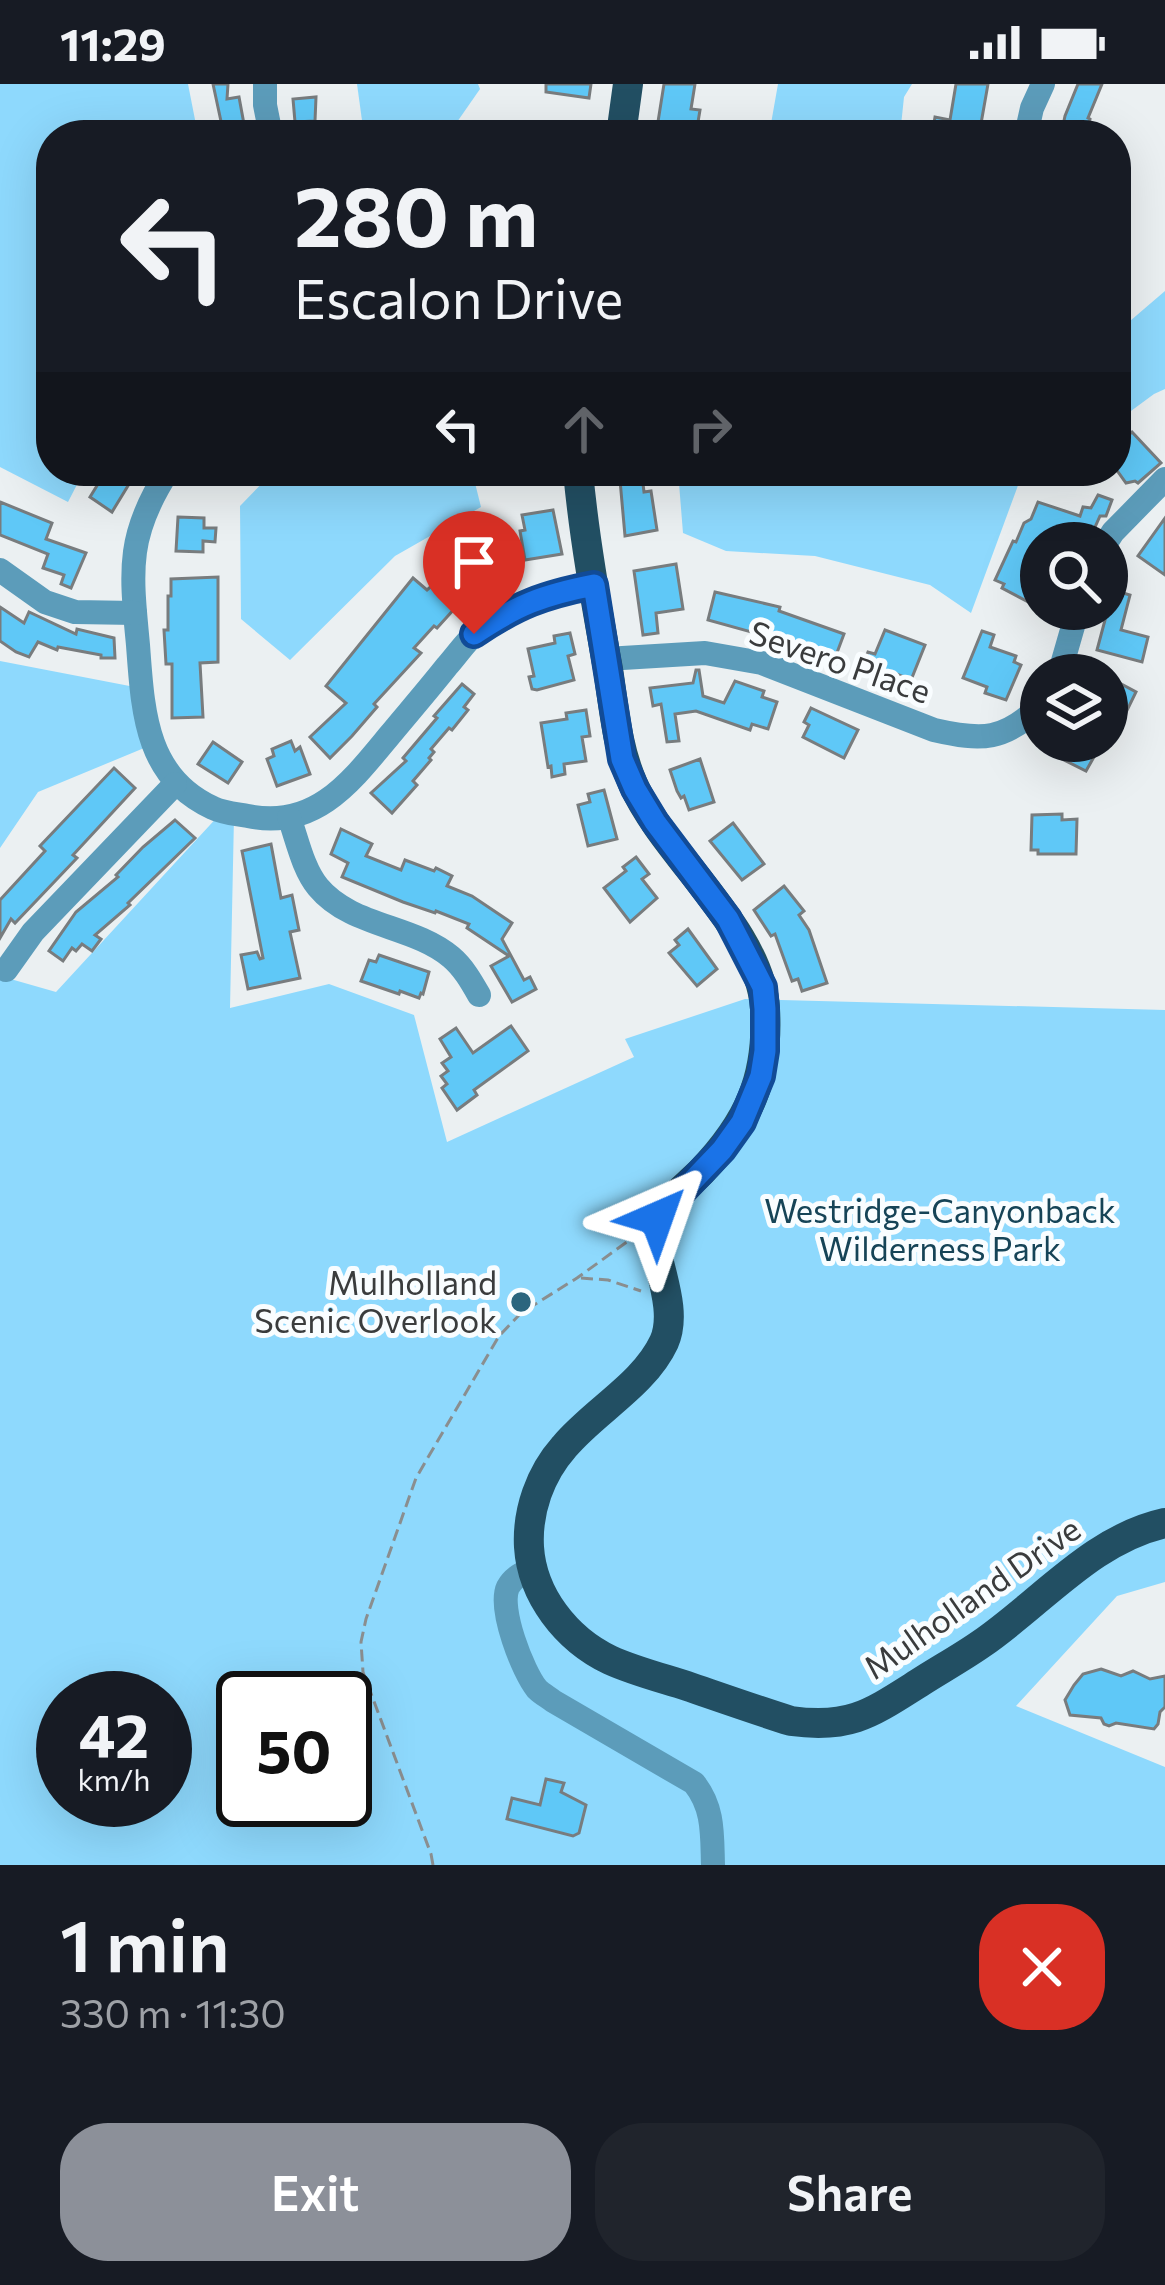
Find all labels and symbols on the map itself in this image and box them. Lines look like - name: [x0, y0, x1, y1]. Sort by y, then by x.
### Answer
- pin: [423, 511, 525, 634]
- street label: Severo Place: [745, 610, 936, 711]
- position arrow: [594, 1155, 720, 1281]
- park label: Westridge-Canyonback Wilderness Park: [764, 1189, 1116, 1268]
- place label: Mulholland Scenic Overlook: [254, 1261, 497, 1340]
- marker: Mulholland Scenic Overlook: [508, 1289, 534, 1315]
- street label: Mulholland Drive: [855, 1507, 1087, 1687]
- speed limit sign: 50: [216, 1671, 372, 1827]

